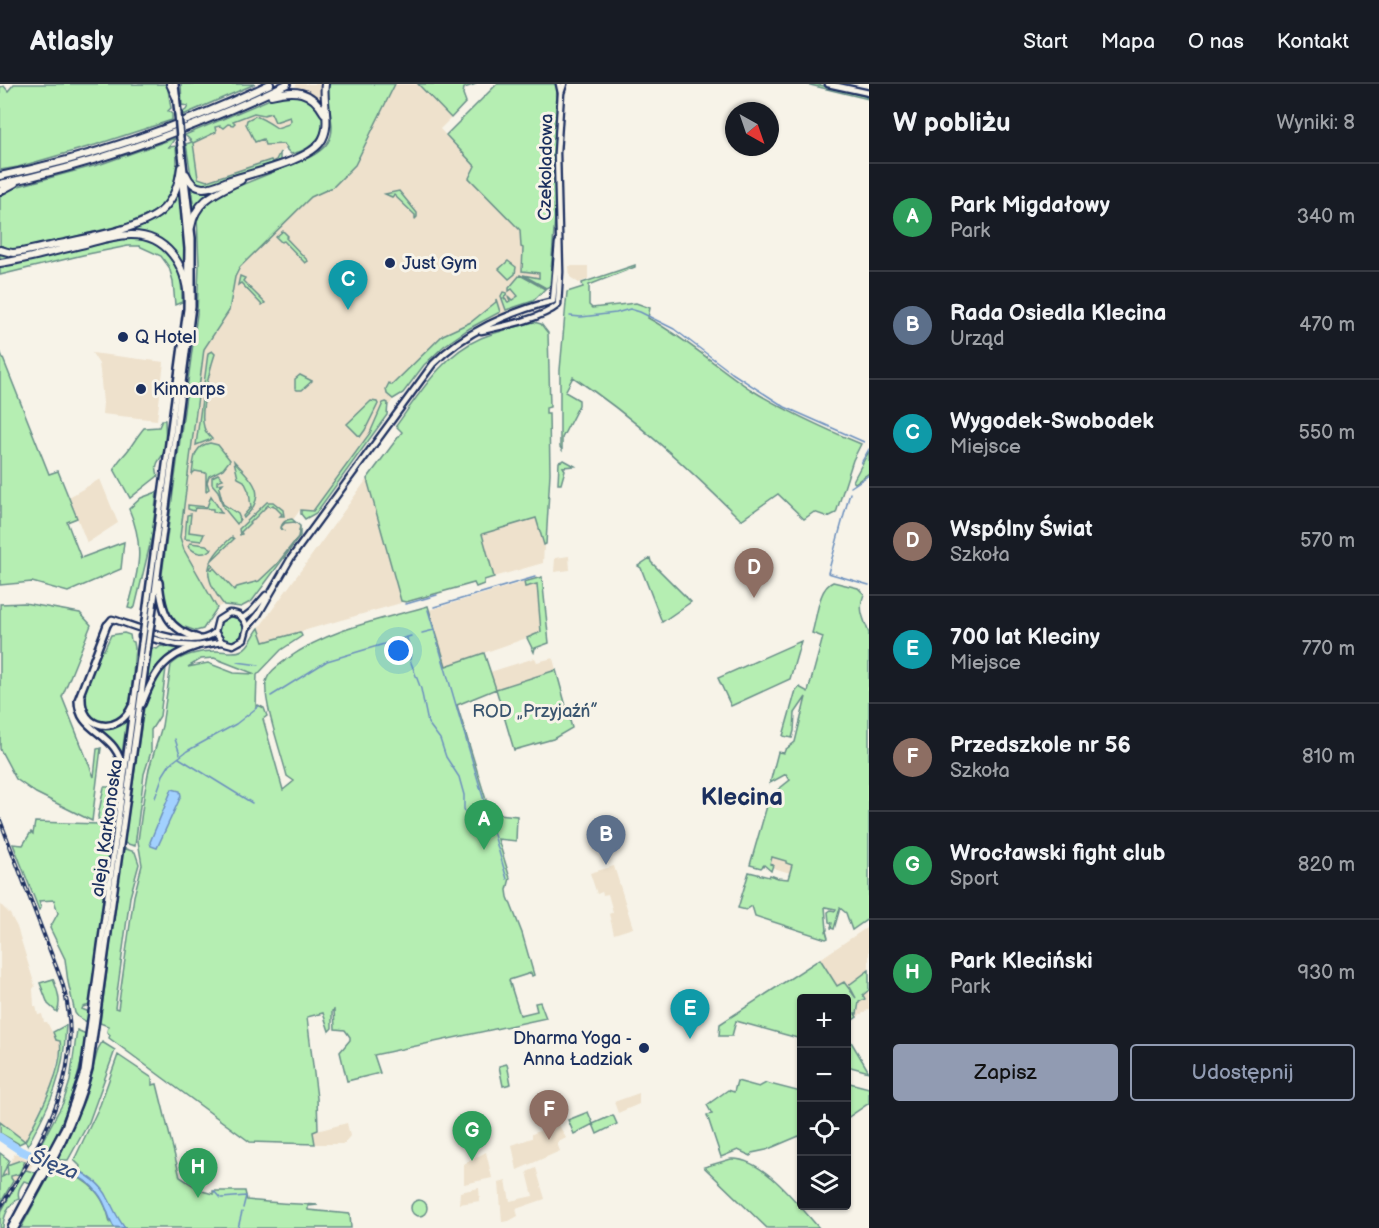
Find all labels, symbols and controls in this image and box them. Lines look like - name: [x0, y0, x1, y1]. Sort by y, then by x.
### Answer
- text: Atlasly: [30, 25, 113, 58]
- text: Start: [1023, 29, 1068, 54]
- text: Mapa: [1101, 29, 1155, 54]
- text: O nas: [1188, 29, 1244, 54]
- text: Kontakt: [1277, 29, 1349, 54]
- north arrow: [725, 102, 779, 156]
- text: W pobliżu: [893, 108, 1011, 139]
- text: Wyniki: 8: [1276, 111, 1355, 135]
- street label: Czekoladowa: [535, 113, 557, 221]
- text: Park Migdałowy: [950, 192, 1110, 219]
- text: A: [906, 205, 919, 229]
- text: 340 m: [1297, 205, 1355, 229]
- text: Park: [950, 219, 990, 243]
- place label: Just Gym: [402, 253, 477, 274]
- marker: Just Gym: [383, 256, 397, 270]
- pin: C: [328, 260, 368, 310]
- text: Rada Osiedla Klecina: [950, 300, 1166, 327]
- text: B: [905, 313, 920, 337]
- text: 470 m: [1299, 313, 1355, 337]
- place label: Q Hotel: [135, 327, 197, 348]
- text: Urząd: [950, 327, 1004, 351]
- marker: Q Hotel: [116, 330, 130, 344]
- place label: Kinnarps: [153, 379, 225, 400]
- marker: Kinnarps: [134, 382, 148, 396]
- text: Wygodek-Swobodek: [950, 408, 1154, 435]
- text: C: [905, 421, 920, 445]
- text: 550 m: [1298, 421, 1355, 445]
- text: Miejsce: [950, 435, 1021, 459]
- text: Wspólny Świat: [950, 516, 1093, 543]
- text: D: [906, 529, 919, 553]
- text: 570 m: [1300, 529, 1355, 553]
- text: Szkoła: [950, 543, 1010, 567]
- pin: D: [734, 548, 774, 598]
- text: 700 lat Kleciny: [950, 624, 1100, 651]
- your location: [384, 636, 413, 665]
- text: E: [906, 637, 919, 661]
- text: 770 m: [1302, 637, 1355, 661]
- text: Miejsce: [950, 651, 1021, 675]
- park label: ROD „Przyjaźń”: [472, 701, 598, 722]
- text: Przedszkole nr 56: [950, 732, 1131, 759]
- text: F: [906, 745, 919, 769]
- text: 810 m: [1302, 745, 1355, 769]
- street label: aleja Karkonoska: [87, 758, 127, 898]
- text: Szkoła: [950, 759, 1010, 783]
- district label: Klecina: [701, 783, 783, 812]
- pin: A: [464, 800, 504, 850]
- pin: B: [586, 816, 626, 865]
- text: Wrocławski fight club: [950, 840, 1165, 867]
- text: G: [905, 853, 920, 877]
- text: 820 m: [1298, 853, 1355, 877]
- text: Sport: [950, 867, 999, 891]
- text: Park Kleciński: [950, 948, 1093, 975]
- text: H: [905, 961, 920, 985]
- text: 930 m: [1297, 961, 1355, 985]
- text: Park: [950, 975, 990, 999]
- pin: E: [670, 990, 710, 1039]
- map controls: [797, 994, 851, 1210]
- button: +: [797, 994, 851, 1048]
- place label: Dharma Yoga - Anna Ładziak: [513, 1028, 632, 1070]
- marker: Dharma Yoga - Anna Ładziak: [637, 1041, 651, 1055]
- button: Zapisz: [893, 1044, 1118, 1101]
- button: Udostępnij: [1130, 1044, 1355, 1101]
- button: −: [797, 1048, 851, 1102]
- pin: F: [530, 1090, 568, 1140]
- button: locate: [797, 1102, 851, 1156]
- pin: G: [452, 1112, 492, 1161]
- water label: Ślęza: [27, 1144, 82, 1185]
- pin: H: [178, 1148, 218, 1198]
- button: layers: [797, 1156, 851, 1210]

